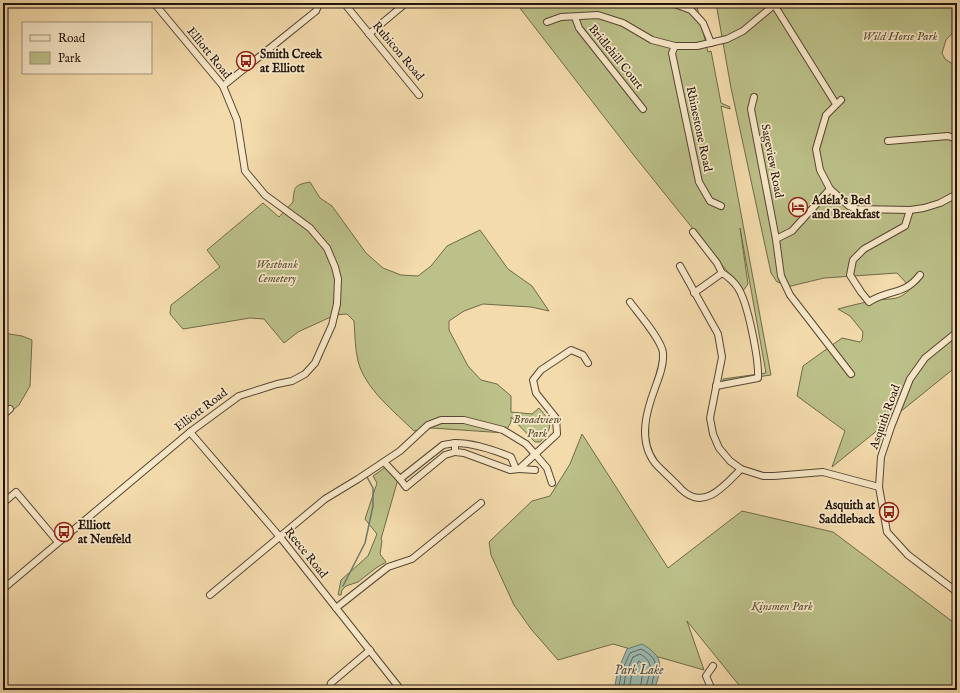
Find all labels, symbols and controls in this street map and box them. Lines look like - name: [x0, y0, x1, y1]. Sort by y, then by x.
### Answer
- street label: Rubicon Road: [369, 18, 427, 84]
- legend: [22, 22, 152, 74]
- street label: Bridlehill Court: [585, 22, 647, 92]
- street label: Elliott Road: [184, 24, 235, 82]
- park label: Wild Horse Park: [863, 29, 938, 44]
- text: Road: [58, 31, 86, 46]
- place label: Smith Creek at Elliott: [260, 47, 323, 76]
- bus stop icon: Smith Creek at Elliott: [235, 50, 257, 72]
- text: Park: [58, 51, 81, 66]
- street label: Rhinestone Road: [683, 85, 715, 174]
- street label: Sageview Road: [757, 123, 787, 200]
- place label: Adela's Bed and Breakfast: [811, 193, 881, 222]
- hotel icon: Adela's Bed and Breakfast: [787, 196, 809, 218]
- park label: Westbank Cemetery: [256, 257, 298, 286]
- street label: Asquith Road: [866, 382, 905, 453]
- street label: Elliott Road: [172, 385, 231, 435]
- park label: Broadview Park: [513, 412, 562, 441]
- place label: Asquith at Saddleback: [819, 498, 876, 527]
- bus stop icon: Asquith at Saddleback: [878, 501, 900, 523]
- place label: Elliott at Neufeld: [78, 518, 132, 547]
- bus stop icon: Elliott at Neufeld: [53, 521, 75, 543]
- street label: Reece Road: [281, 525, 331, 582]
- park label: Kinsmen Park: [750, 599, 813, 614]
- water label: Park Lake: [614, 662, 664, 679]

